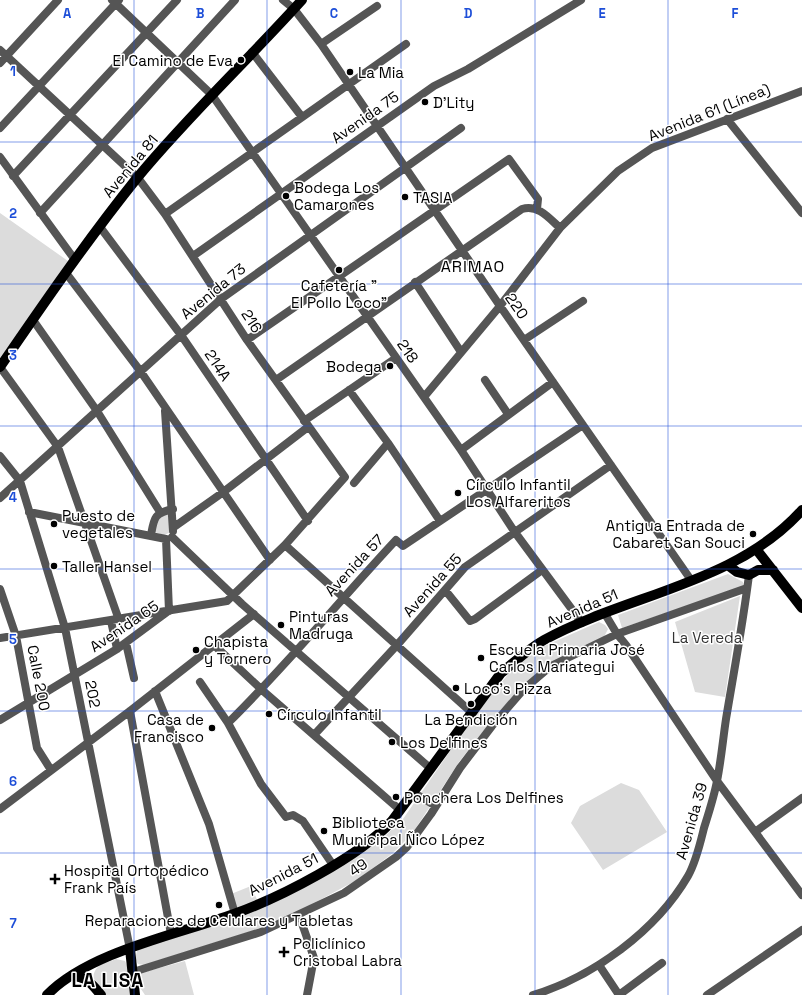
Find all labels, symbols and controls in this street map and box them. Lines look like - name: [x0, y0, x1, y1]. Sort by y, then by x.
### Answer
- text: A: [63, 5, 72, 22]
- text: B: [196, 5, 205, 22]
- text: C: [330, 5, 338, 22]
- text: D: [464, 5, 473, 22]
- text: E: [598, 5, 606, 22]
- text: F: [732, 5, 739, 22]
- place label: El Camino de Eva: [113, 51, 233, 70]
- marker: El Camino de Eva: [236, 55, 246, 65]
- text: 1: [10, 63, 16, 80]
- place label: La Mia: [358, 63, 404, 82]
- marker: La Mia: [345, 67, 355, 77]
- street label: Avenida 61 (Línea): [645, 79, 773, 146]
- street label: Avenida 75: [327, 87, 403, 147]
- place label: D'Lity: [433, 93, 475, 112]
- marker: D'Lity: [420, 97, 430, 107]
- street label: Avenida 81: [98, 131, 162, 201]
- place label: Bodega Los Camarones: [294, 178, 379, 214]
- place label: TASIA: [413, 188, 453, 207]
- marker: Bodega Los Camarones: [281, 191, 291, 201]
- marker: TASIA: [400, 192, 410, 202]
- text: 2: [9, 205, 17, 222]
- district label: ARIMAO: [441, 256, 505, 277]
- street label: Avenida 73: [177, 259, 249, 323]
- marker: Cafetería " El Pollo Loco": [334, 265, 344, 275]
- place label: Cafetería " El Pollo Loco": [291, 276, 387, 312]
- street label: 220: [501, 289, 533, 323]
- street label: 216: [237, 306, 267, 336]
- street label: 218: [393, 335, 423, 367]
- street label: 214A: [201, 346, 236, 385]
- text: 3: [9, 347, 17, 364]
- place label: Bodega: [326, 357, 382, 376]
- marker: Bodega: [385, 361, 395, 371]
- place label: Círculo Infantil Los Alfareritos: [466, 475, 571, 511]
- marker: Círculo Infantil Los Alfareritos: [453, 488, 463, 498]
- text: 4: [9, 489, 17, 506]
- place label: Puesto de vegetales: [62, 506, 135, 542]
- place label: Antigua Entrada de Cabaret San Souci: [606, 516, 745, 552]
- marker: Puesto de vegetales: [49, 519, 59, 529]
- marker: Antigua Entrada de Cabaret San Souci: [748, 529, 758, 539]
- street label: Avenida 57: [320, 530, 388, 600]
- street label: Avenida 55: [399, 549, 465, 621]
- place label: Taller Hansel: [62, 557, 152, 576]
- marker: Taller Hansel: [49, 561, 59, 571]
- street label: Avenida 51: [543, 584, 621, 632]
- street label: Avenida 65: [86, 596, 162, 656]
- place label: Pinturas Madruga: [289, 607, 354, 643]
- marker: Pinturas Madruga: [276, 620, 286, 630]
- park label: La Vereda: [672, 628, 743, 647]
- text: 5: [9, 631, 17, 648]
- place label: Chapista y Tornero: [204, 632, 272, 668]
- place label: Escuela Primaria José Carlos Mariategui: [489, 640, 645, 676]
- street label: Calle 200: [23, 643, 55, 713]
- marker: Chapista y Tornero: [191, 645, 201, 655]
- marker: Escuela Primaria José Carlos Mariategui: [476, 653, 486, 663]
- street label: 202: [81, 679, 105, 709]
- place label: Loco's Pizza: [464, 679, 552, 698]
- marker: Loco's Pizza: [451, 683, 461, 693]
- marker: La Bendición: [466, 699, 476, 709]
- place label: Círculo Infantil: [277, 705, 382, 724]
- marker: Círculo Infantil: [264, 709, 274, 719]
- place label: Casa de Francisco: [134, 710, 204, 746]
- place label: La Bendición: [424, 710, 518, 729]
- marker: Casa de Francisco: [207, 723, 217, 733]
- place label: Los Delfines: [400, 733, 488, 752]
- marker: Los Delfines: [387, 737, 397, 747]
- text: 6: [9, 773, 17, 790]
- street label: Avenida 39: [671, 780, 711, 862]
- place label: Ponchera Los Delfines: [404, 788, 564, 807]
- marker: Ponchera Los Delfines: [391, 792, 401, 802]
- place label: Biblioteca Municipal Ñico López: [332, 813, 485, 849]
- marker: Biblioteca Municipal Ñico López: [319, 826, 329, 836]
- street label: Avenida 51: [245, 848, 321, 900]
- street label: 49: [345, 854, 371, 880]
- place label: Hospital Ortopédico Frank País: [64, 861, 209, 897]
- marker: Hospital Ortopédico Frank País: [49, 873, 61, 885]
- marker: Reparaciones de Celulares y Tabletas: [214, 900, 224, 910]
- place label: Reparaciones de Celulares y Tabletas: [85, 911, 353, 930]
- text: 7: [9, 915, 17, 932]
- place label: Policlínico Cristobal Labra: [293, 934, 402, 970]
- marker: Policlínico Cristobal Labra: [278, 946, 290, 958]
- district label: LA LISA: [72, 968, 144, 993]

